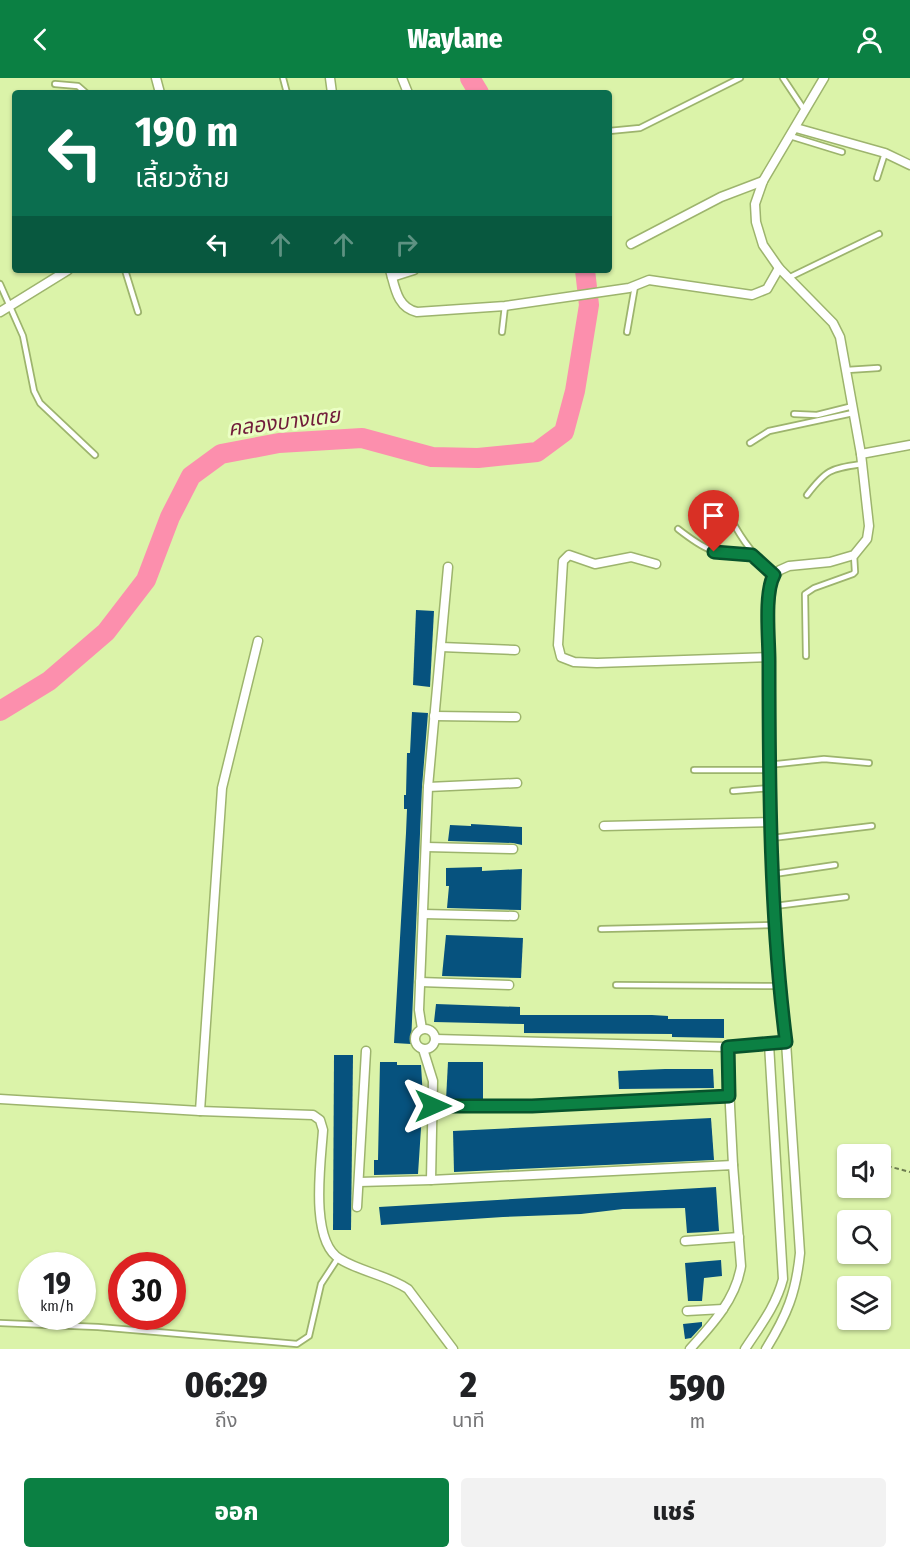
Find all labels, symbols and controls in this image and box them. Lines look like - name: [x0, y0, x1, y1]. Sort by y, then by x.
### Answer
- icon: back: [24, 23, 57, 56]
- text: Waylane: [407, 23, 503, 55]
- icon: person: [853, 23, 886, 56]
- text: 190 m: [135, 107, 238, 157]
- icon: left: [36, 114, 114, 192]
- text: เลี้ยวซ้าย: [135, 162, 229, 194]
- icon: left: [201, 228, 234, 261]
- icon: ahead: [264, 228, 297, 261]
- icon: ahead: [327, 228, 360, 261]
- icon: right: [390, 228, 423, 261]
- water label: คลองบางเตย: [227, 402, 343, 442]
- pin: [688, 490, 739, 552]
- icon: arrive: [697, 499, 730, 532]
- position arrow: [401, 1074, 465, 1138]
- map controls: [837, 1144, 891, 1330]
- button: sound: [837, 1144, 891, 1198]
- button: search: [837, 1210, 891, 1264]
- speed limit sign: 30: [108, 1252, 186, 1330]
- text: 19: [43, 1266, 71, 1302]
- button: layers: [837, 1276, 891, 1330]
- text: km/h: [40, 1297, 74, 1315]
- text: 06:29: [184, 1363, 268, 1407]
- text: 2: [460, 1363, 477, 1407]
- text: 590: [669, 1366, 726, 1410]
- text: ถึง: [215, 1408, 237, 1432]
- text: นาที: [452, 1408, 485, 1432]
- text: m: [690, 1409, 705, 1433]
- button: ออก: [24, 1478, 449, 1547]
- button: แชร์: [461, 1478, 886, 1547]

